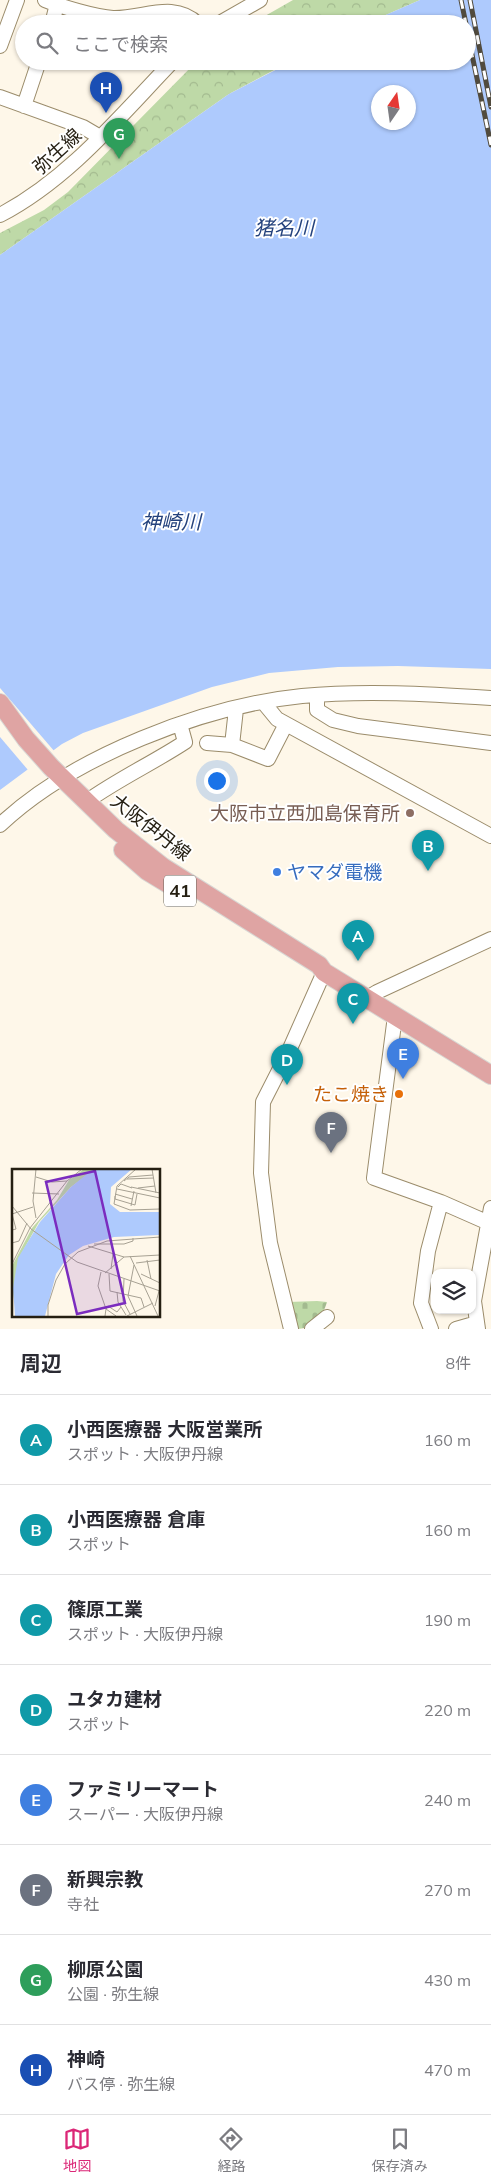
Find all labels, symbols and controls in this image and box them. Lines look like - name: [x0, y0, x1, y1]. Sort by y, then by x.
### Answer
- search box: [15, 15, 476, 70]
- icon: search: [33, 29, 61, 57]
- text: ここで検索: [73, 32, 168, 56]
- pin: H: [90, 72, 122, 113]
- north arrow: [371, 85, 416, 130]
- pin: G: [103, 118, 135, 159]
- street label: 弥生線: [28, 123, 86, 179]
- water label: 猪名川: [254, 215, 316, 240]
- water label: 神崎川: [141, 509, 203, 534]
- your location: [204, 768, 230, 794]
- street label: 大阪伊丹線: [106, 788, 196, 866]
- place label: 大阪市立西加島保育所: [210, 801, 400, 825]
- marker: 大阪市立西加島保育所: [404, 807, 416, 819]
- pin: B: [412, 830, 444, 871]
- place label: ヤマダ電機: [287, 860, 382, 884]
- marker: ヤマダ電機: [271, 866, 283, 878]
- road number: 41: [164, 876, 196, 906]
- pin: A: [342, 920, 374, 961]
- pin: C: [337, 983, 369, 1024]
- pin: E: [387, 1038, 419, 1079]
- pin: D: [271, 1044, 303, 1085]
- place label: たこ焼き: [313, 1082, 389, 1106]
- marker: たこ焼き: [393, 1088, 405, 1100]
- pin: F: [315, 1112, 347, 1153]
- inset map: [12, 1169, 160, 1316]
- map controls: [431, 1269, 476, 1314]
- button: layers: [431, 1269, 476, 1314]
- text: 周辺: [20, 1350, 62, 1376]
- text: 8件: [445, 1353, 471, 1373]
- text: 小西医療器 大阪営業所: [67, 1417, 262, 1441]
- text: A: [30, 1430, 42, 1450]
- text: 160 m: [424, 1430, 471, 1450]
- text: スポット · 大阪伊丹線: [67, 1444, 223, 1464]
- text: 小西医療器 倉庫: [67, 1507, 205, 1531]
- text: B: [30, 1520, 42, 1540]
- text: 160 m: [424, 1520, 471, 1540]
- text: スポット: [67, 1534, 131, 1554]
- text: 篠原工業: [67, 1597, 143, 1621]
- text: C: [31, 1610, 41, 1630]
- text: 190 m: [424, 1610, 471, 1630]
- text: スポット · 大阪伊丹線: [67, 1624, 223, 1644]
- text: ユタカ建材: [67, 1687, 162, 1711]
- text: D: [30, 1700, 42, 1720]
- text: 220 m: [424, 1700, 471, 1720]
- text: スポット: [67, 1714, 131, 1734]
- text: ファミリーマート: [67, 1777, 219, 1801]
- text: E: [31, 1790, 41, 1810]
- text: 240 m: [424, 1790, 471, 1810]
- text: スーパー · 大阪伊丹線: [67, 1804, 223, 1824]
- text: 新興宗教: [67, 1867, 143, 1891]
- text: F: [31, 1880, 41, 1900]
- text: 270 m: [424, 1880, 471, 1900]
- text: 寺社: [67, 1894, 99, 1914]
- text: 柳原公園: [67, 1957, 143, 1981]
- text: G: [30, 1970, 42, 1990]
- text: 430 m: [424, 1970, 471, 1990]
- text: 公園 · 弥生線: [67, 1984, 159, 2004]
- text: 神崎: [67, 2047, 105, 2071]
- text: H: [30, 2060, 42, 2080]
- text: 470 m: [424, 2060, 471, 2080]
- text: バス停 · 弥生線: [67, 2074, 175, 2094]
- tab: 地図: [63, 2125, 91, 2175]
- tab: 経路: [217, 2125, 245, 2175]
- tab: 保存済み: [372, 2125, 428, 2175]

